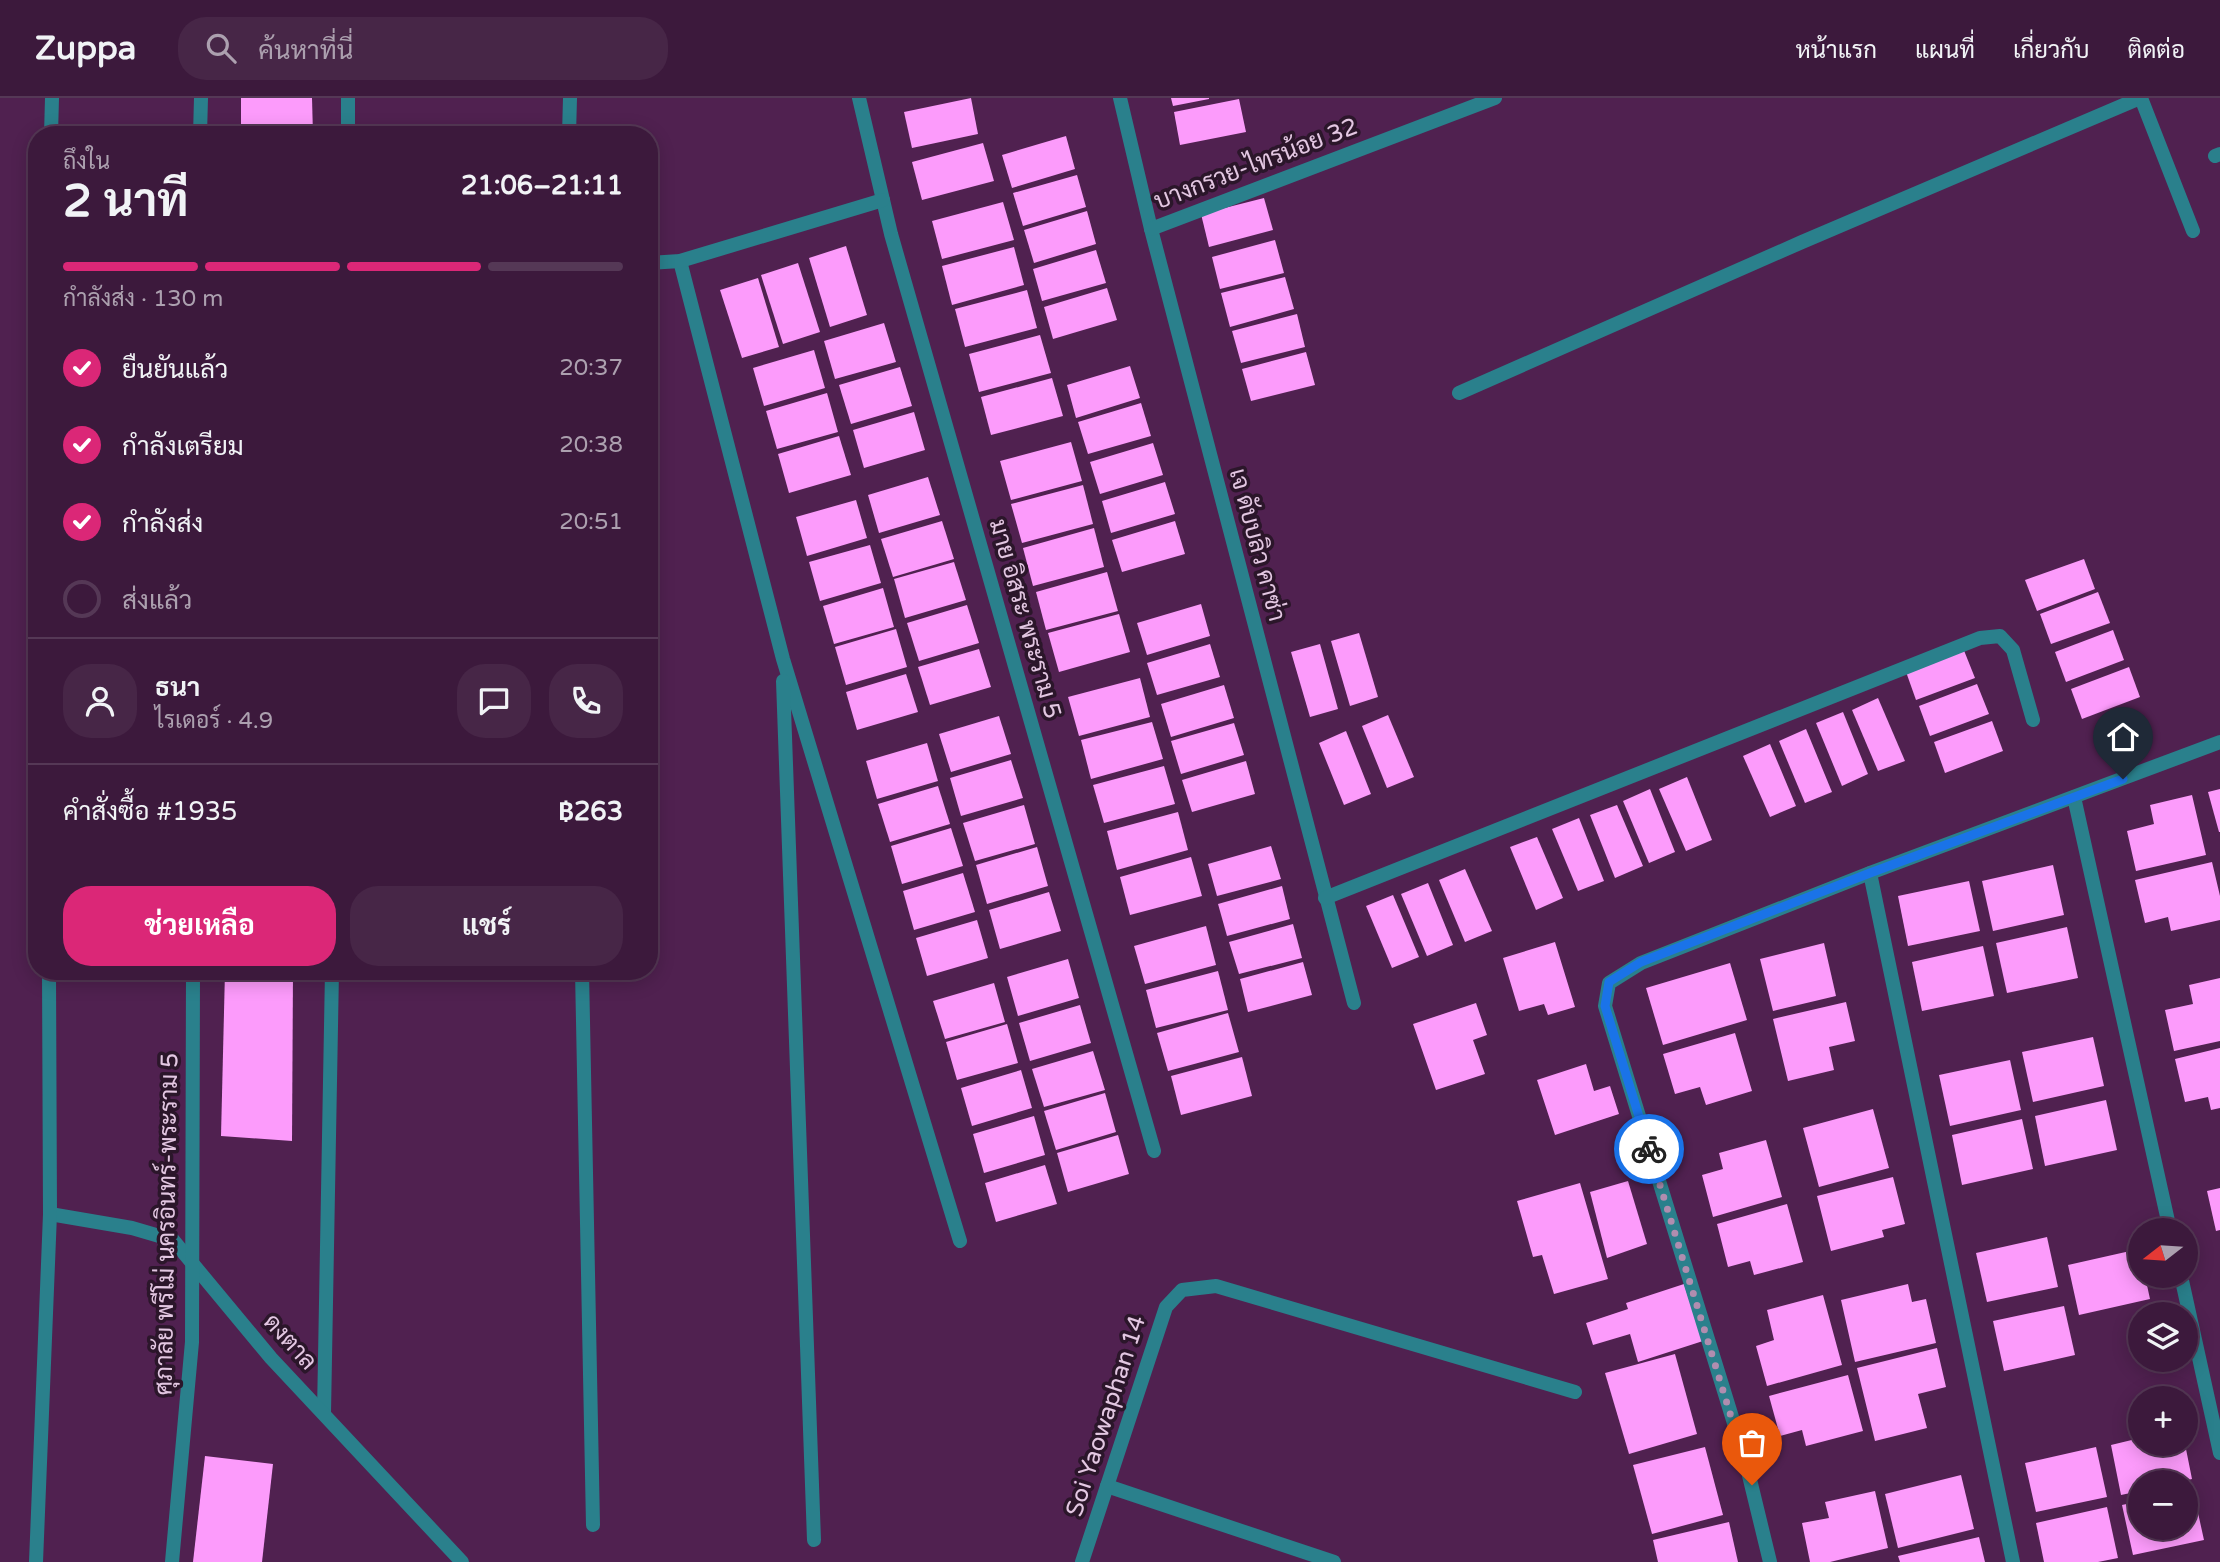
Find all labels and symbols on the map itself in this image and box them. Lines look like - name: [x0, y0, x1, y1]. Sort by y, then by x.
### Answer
- street label: บางกรวย-ไทรน้อย 32: [1149, 110, 1362, 216]
- street label: เจ ดับบลิว คาซ่า: [1223, 465, 1291, 625]
- street label: มาย อิสระ พระราม 5: [983, 516, 1067, 722]
- pin: [2093, 707, 2153, 779]
- street label: ศุภาลัย พรีโม่ นครอินทร์-พระราม 5: [148, 1052, 185, 1396]
- courier: [1614, 1114, 1684, 1184]
- north arrow: [2128, 1218, 2198, 1288]
- street label: ดงตาล: [257, 1308, 323, 1376]
- street label: Soi Yaowaphan 14: [1060, 1312, 1152, 1520]
- pin: [1722, 1413, 1782, 1485]

